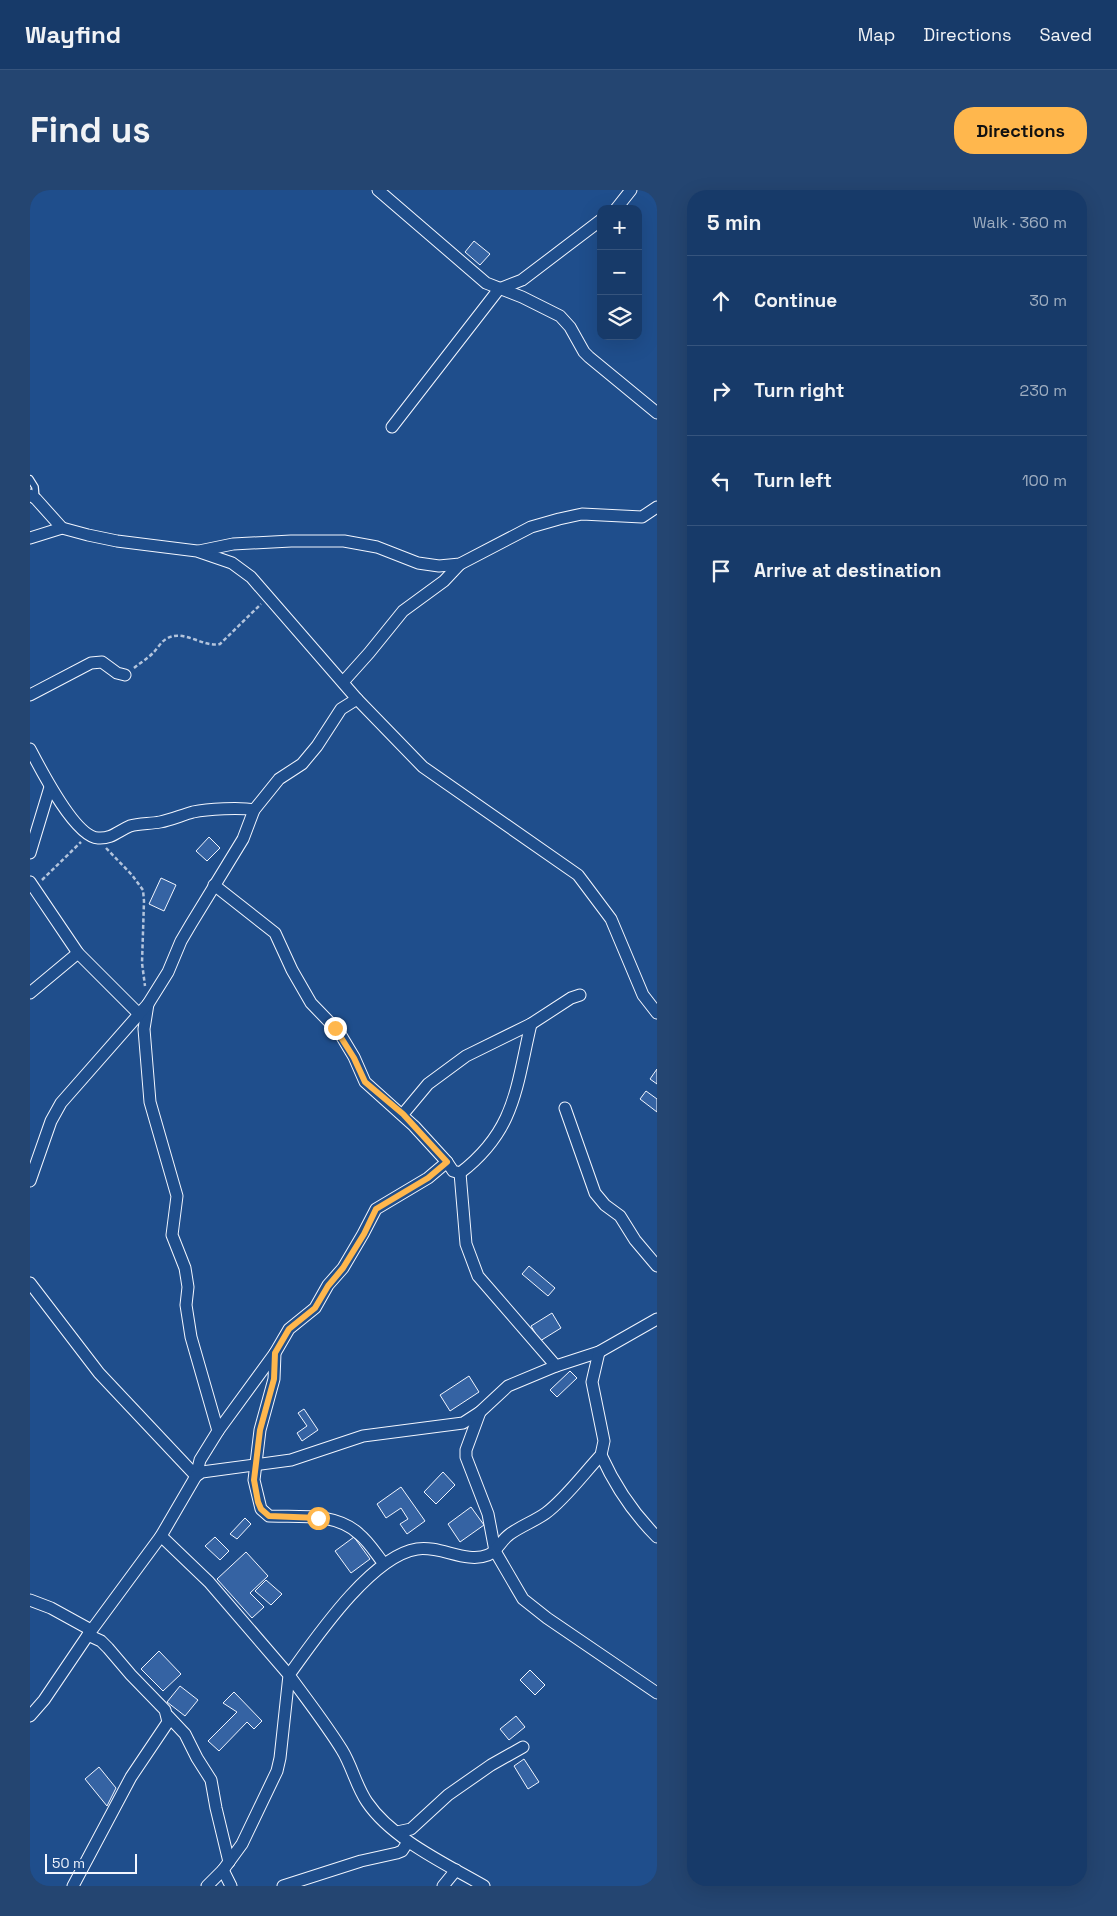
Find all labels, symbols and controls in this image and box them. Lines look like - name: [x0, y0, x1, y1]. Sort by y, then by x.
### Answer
- text: Wayfind: [25, 19, 121, 50]
- text: Map: [858, 23, 895, 46]
- text: Directions: [923, 23, 1012, 46]
- text: Saved: [1040, 23, 1092, 46]
- button: Directions: [954, 107, 1087, 154]
- text: Find us: [30, 108, 151, 152]
- map controls: [597, 205, 642, 340]
- button: +: [597, 205, 642, 250]
- text: 5 min: [707, 209, 761, 236]
- text: Walk · 360 m: [973, 212, 1067, 233]
- button: −: [597, 250, 642, 295]
- icon: ahead: [707, 287, 735, 315]
- text: Continue: [754, 288, 837, 313]
- text: 30 m: [1029, 290, 1067, 311]
- button: layers: [597, 295, 642, 340]
- icon: right: [707, 377, 735, 405]
- text: Turn right: [754, 378, 844, 403]
- text: 230 m: [1020, 380, 1067, 401]
- icon: left: [707, 467, 735, 495]
- text: Turn left: [754, 468, 832, 493]
- text: 100 m: [1022, 470, 1067, 491]
- icon: arrive: [707, 557, 735, 585]
- text: Arrive at destination: [754, 558, 942, 583]
- route end: [324, 1017, 347, 1040]
- route start: [307, 1507, 330, 1530]
- scale bar: [45, 1851, 138, 1874]
- text: 50 m: [52, 1854, 85, 1872]

